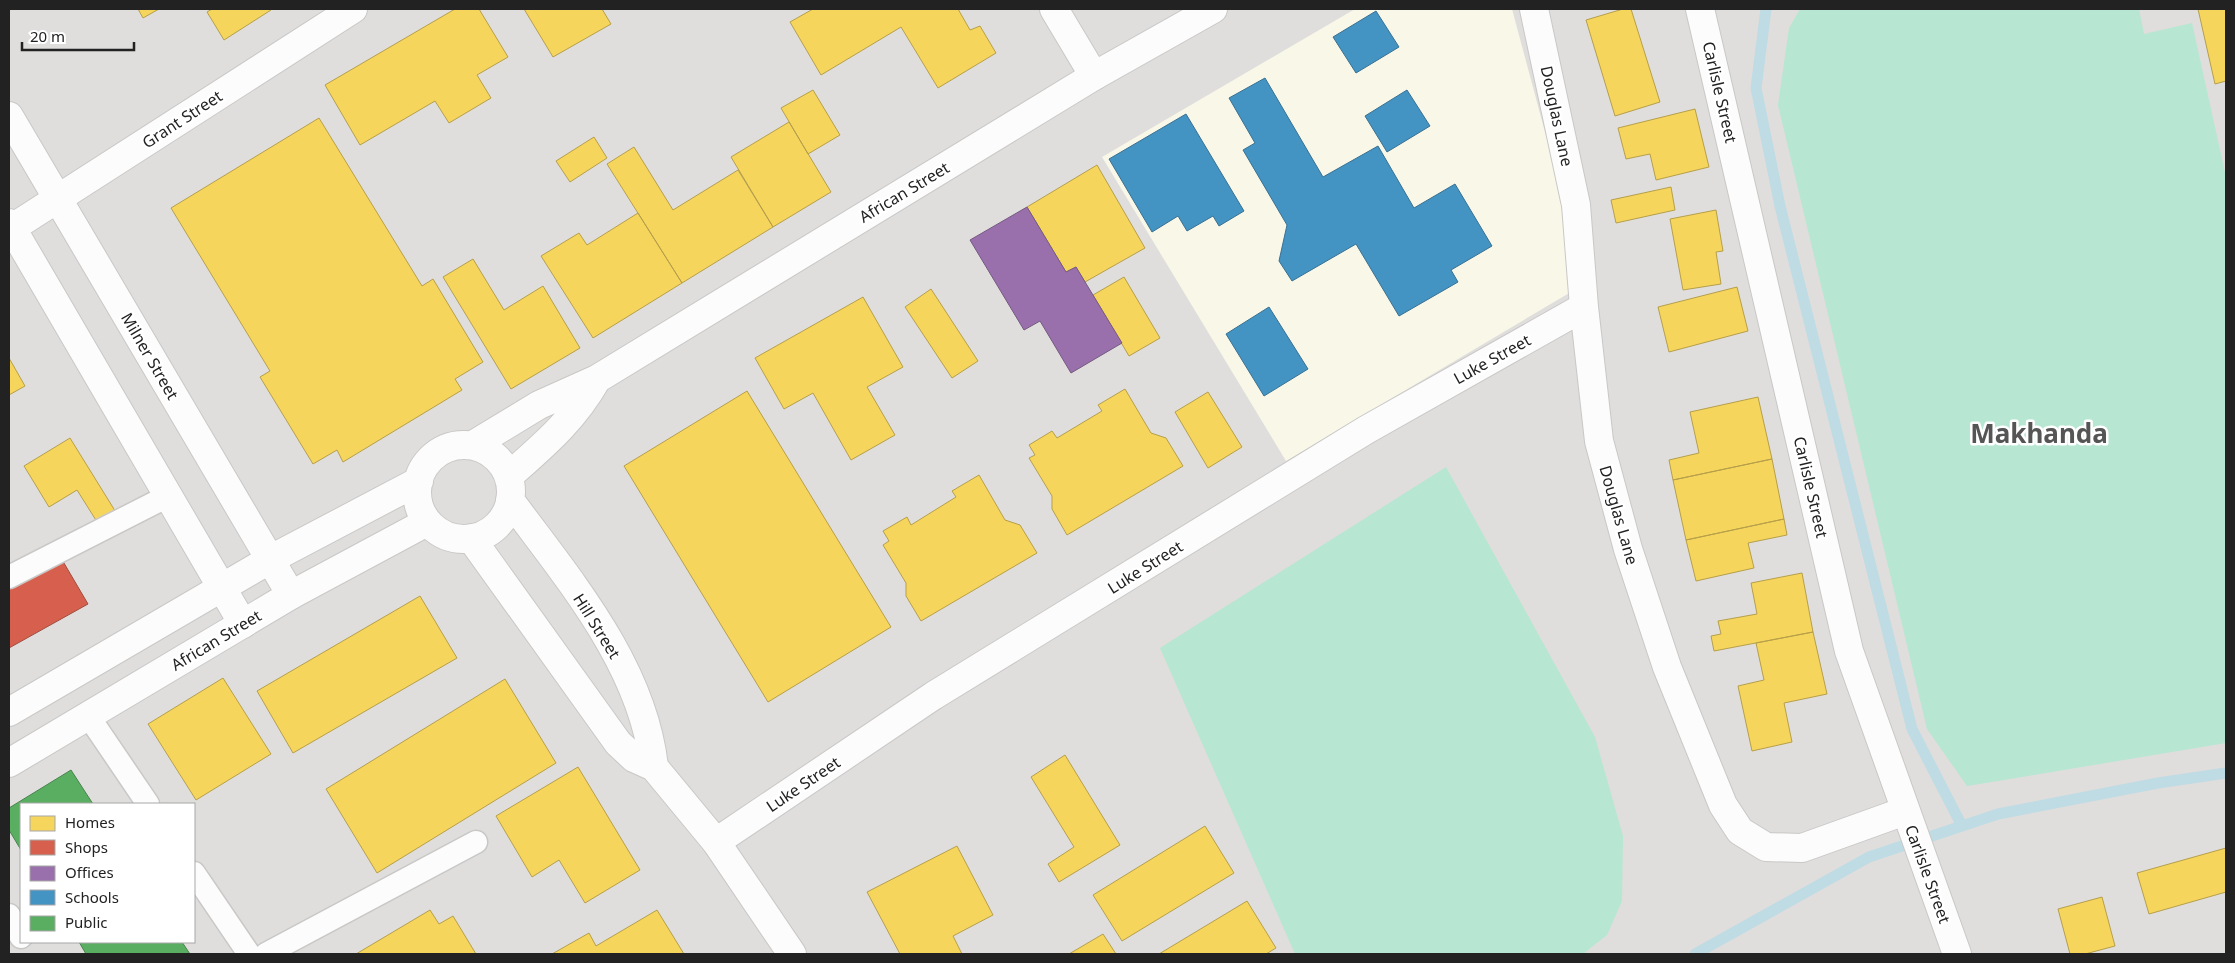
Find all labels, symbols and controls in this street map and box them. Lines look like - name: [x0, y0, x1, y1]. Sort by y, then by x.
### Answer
- scale bar: [22, 20, 135, 52]
- text: 20 m: [30, 26, 65, 46]
- street label: Carlisle Street: [1698, 39, 1742, 145]
- street label: Douglas Lane: [1536, 64, 1578, 168]
- street label: Grant Street: [138, 85, 227, 153]
- street label: African Street: [855, 156, 954, 228]
- street label: Milner Street: [116, 308, 184, 404]
- street label: Luke Street: [1450, 329, 1535, 389]
- district label: Makhanda: [1970, 415, 2108, 451]
- street label: Carlisle Street: [1789, 434, 1833, 540]
- street label: Douglas Lane: [1594, 463, 1644, 567]
- street label: Luke Street: [1103, 535, 1187, 599]
- street label: Hill Street: [568, 589, 626, 663]
- street label: African Street: [167, 604, 266, 676]
- street label: Luke Street: [762, 751, 844, 817]
- legend: [20, 803, 195, 943]
- text: Homes: [65, 812, 115, 832]
- street label: Carlisle Street: [1900, 822, 1956, 927]
- text: Shops: [65, 837, 108, 857]
- text: Offices: [65, 862, 114, 882]
- text: Schools: [65, 887, 119, 907]
- text: Public: [65, 912, 108, 932]

